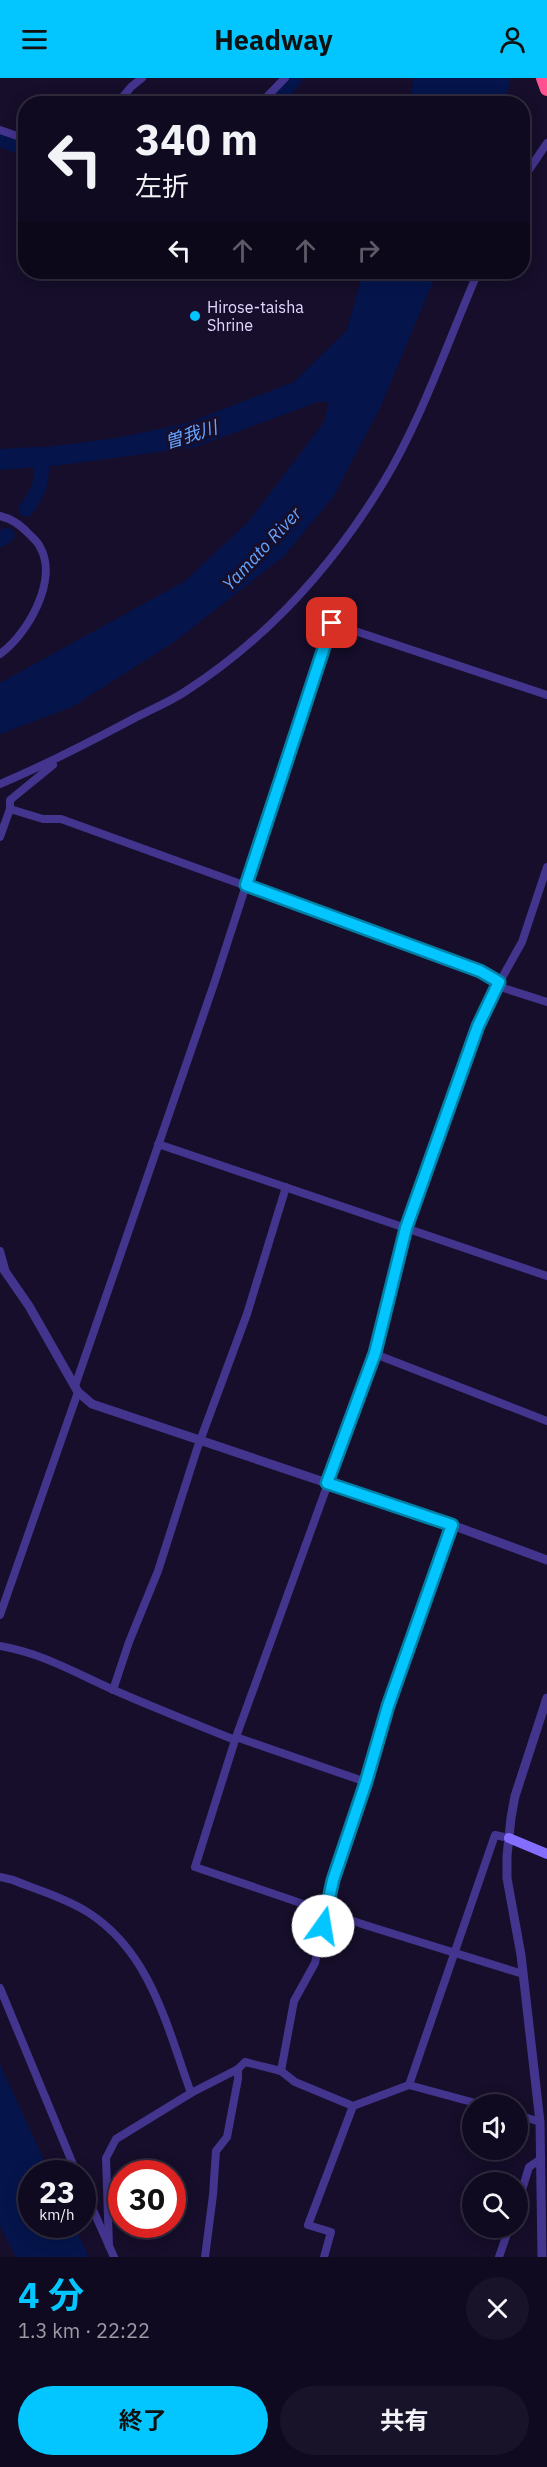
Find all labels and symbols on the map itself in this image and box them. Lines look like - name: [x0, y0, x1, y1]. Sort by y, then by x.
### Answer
- place label: Hirose-taisha Shrine: [207, 297, 304, 335]
- marker: Hirose-taisha Shrine: [188, 309, 202, 323]
- water label: 曽我川: [162, 415, 222, 453]
- water label: Yamato River: [217, 502, 306, 595]
- pin: [306, 597, 357, 648]
- position arrow: [291, 1894, 355, 1958]
- speed limit sign: 30: [108, 2160, 186, 2238]

